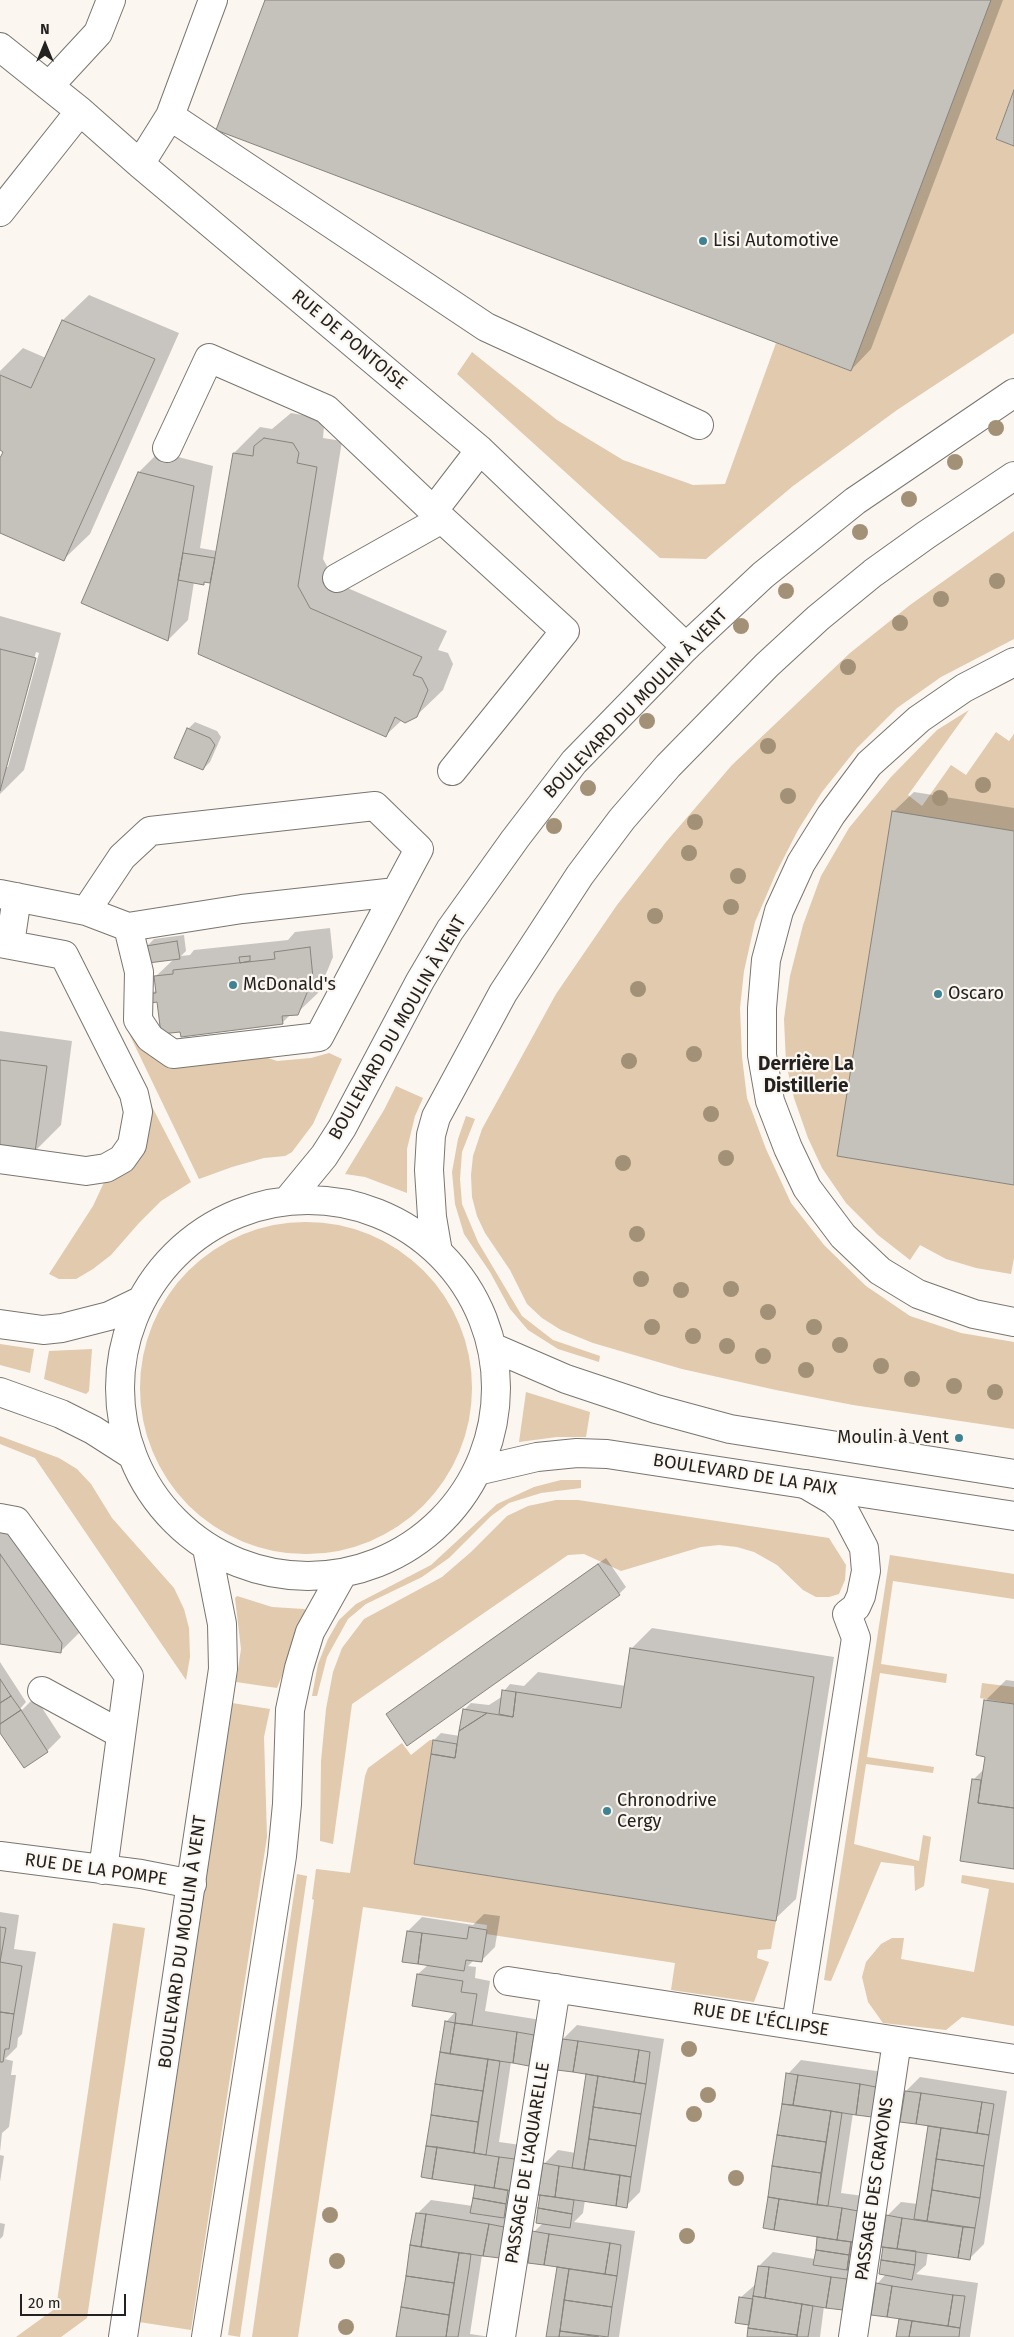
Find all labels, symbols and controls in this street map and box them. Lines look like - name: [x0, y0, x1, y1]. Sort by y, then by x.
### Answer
- north arrow: [20, 20, 70, 70]
- text: N: [40, 21, 50, 38]
- place label: Lisi Automotive: [713, 230, 839, 252]
- marker: Lisi Automotive: [697, 235, 709, 247]
- street label: RUE DE PONTOISE: [287, 285, 411, 395]
- street label: BOULEVARD DU MOULIN À VENT: [540, 605, 732, 803]
- street label: BOULEVARD DU MOULIN À VENT: [325, 912, 471, 1144]
- place label: McDonald's: [243, 974, 336, 996]
- marker: McDonald's: [227, 979, 239, 991]
- place label: Oscaro: [948, 983, 1004, 1005]
- marker: Oscaro: [932, 988, 944, 1000]
- district label: Derrière La Distillerie: [758, 1054, 854, 1098]
- place label: Moulin à Vent: [837, 1427, 949, 1449]
- marker: Moulin à Vent: [953, 1432, 965, 1444]
- street label: BOULEVARD DE LA PAIX: [651, 1450, 839, 1500]
- place label: Chronodrive Cergy: [617, 1790, 717, 1832]
- marker: Chronodrive Cergy: [601, 1805, 613, 1817]
- street label: BOULEVARD DU MOULIN À VENT: [155, 1814, 211, 2070]
- street label: RUE DE LA POMPE: [23, 1849, 169, 1891]
- street label: RUE DE L'ÉCLIPSE: [691, 1999, 831, 2041]
- street label: PASSAGE DE L'AQUARELLE: [501, 2060, 555, 2266]
- street label: PASSAGE DES CRAYONS: [851, 2096, 899, 2282]
- scale bar: [22, 2284, 129, 2316]
- text: 20 m: [28, 2294, 61, 2312]

